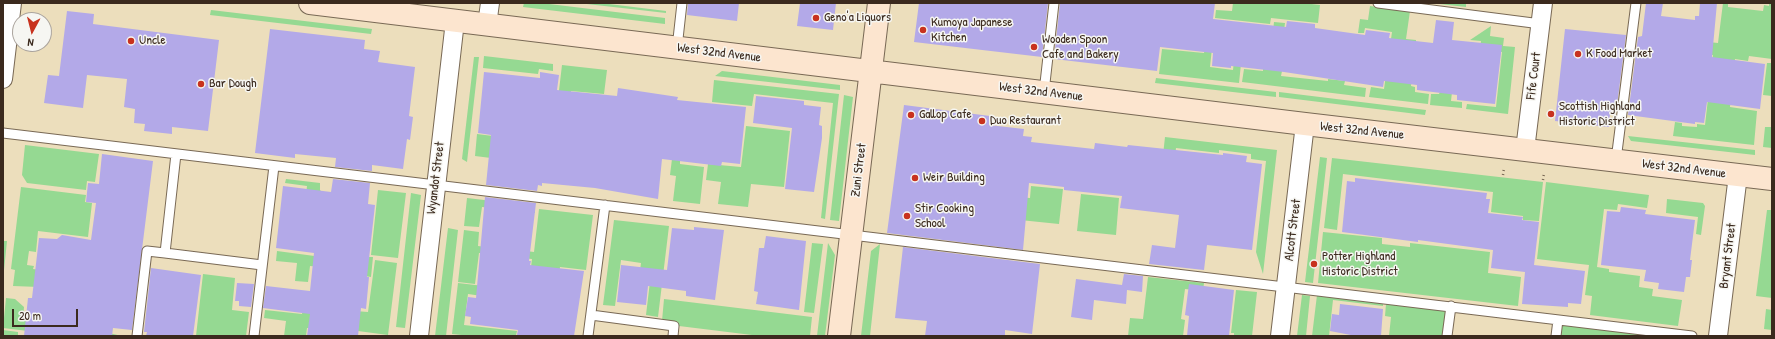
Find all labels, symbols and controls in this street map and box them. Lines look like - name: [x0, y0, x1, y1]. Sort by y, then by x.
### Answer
- place label: Geno'a Liquors: [824, 10, 891, 26]
- north arrow: [12, 12, 52, 52]
- marker: Geno'a Liquors: [811, 13, 821, 23]
- place label: Kumoya Japanese Kitchen: [931, 15, 1012, 46]
- marker: Kumoya Japanese Kitchen: [918, 25, 928, 35]
- place label: Wooden Spoon Cafe and Bakery: [1042, 32, 1119, 63]
- place label: Uncle: [139, 33, 166, 49]
- text: N: [27, 36, 34, 50]
- marker: Uncle: [126, 36, 136, 46]
- street label: West 32nd Avenue: [676, 40, 762, 66]
- marker: Wooden Spoon Cafe and Bakery: [1029, 42, 1039, 52]
- place label: K Food Market: [1586, 46, 1652, 62]
- marker: K Food Market: [1573, 49, 1583, 59]
- street label: Fife Court: [1523, 51, 1545, 101]
- place label: Bar Dough: [209, 76, 257, 92]
- marker: Bar Dough: [196, 79, 206, 89]
- street label: West 32nd Avenue: [998, 79, 1084, 105]
- place label: Scottish Highland Historic District: [1559, 99, 1640, 130]
- place label: Gallop Cafe: [919, 107, 972, 123]
- marker: Scottish Highland Historic District: [1546, 109, 1556, 119]
- marker: Gallop Cafe: [906, 110, 916, 120]
- place label: Duo Restaurant: [990, 113, 1061, 129]
- marker: Duo Restaurant: [977, 116, 987, 126]
- street label: West 32nd Avenue: [1319, 119, 1405, 143]
- street label: Wyandot Street: [424, 141, 448, 215]
- street label: Zuni Street: [848, 142, 870, 198]
- street label: West 32nd Avenue: [1641, 156, 1727, 182]
- place label: Weir Building: [923, 170, 985, 186]
- marker: Weir Building: [910, 173, 920, 183]
- street label: Alcott Street: [1281, 198, 1305, 262]
- place label: Stir Cooking School: [915, 201, 974, 232]
- marker: Stir Cooking School: [902, 211, 912, 221]
- street label: Bryant Street: [1716, 222, 1740, 290]
- place label: Potter Highland Historic District: [1322, 249, 1398, 280]
- marker: Potter Highland Historic District: [1309, 259, 1319, 269]
- scale bar: [14, 301, 80, 327]
- text: 20 m: [19, 307, 41, 324]

